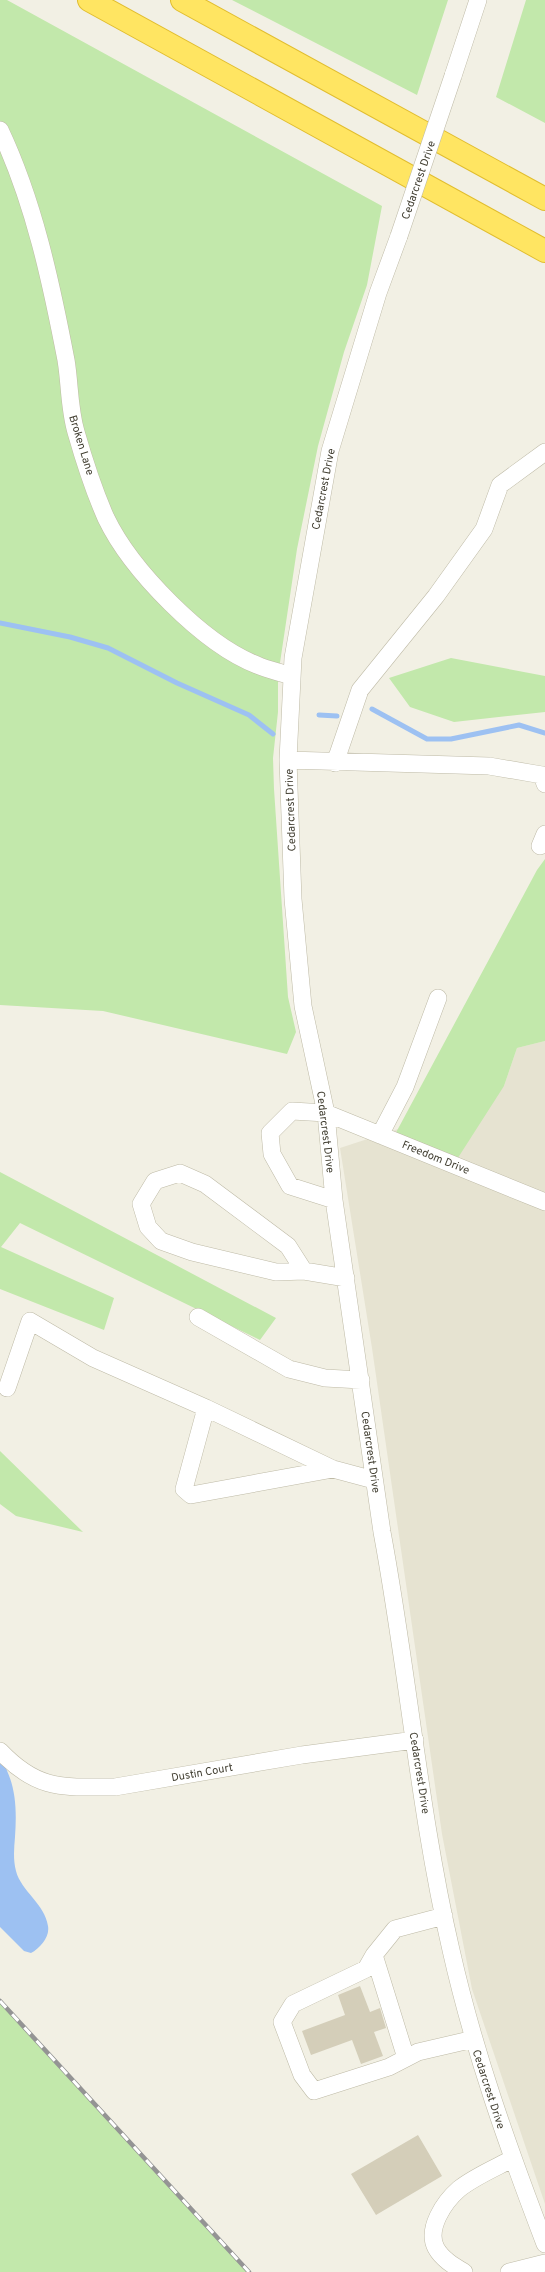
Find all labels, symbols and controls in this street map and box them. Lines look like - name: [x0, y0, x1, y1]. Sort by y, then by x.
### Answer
- street label: Cedarcrest Drive: [399, 139, 439, 222]
- street label: Broken Lane: [65, 414, 97, 477]
- street label: Cedarcrest Drive: [309, 447, 339, 531]
- street label: Cedarcrest Drive: [283, 768, 299, 851]
- street label: Cedarcrest Drive: [313, 1090, 337, 1174]
- street label: Freedom Drive: [400, 1138, 472, 1178]
- street label: Cedarcrest Drive: [357, 1410, 383, 1494]
- street label: Cedarcrest Drive: [406, 1731, 432, 1815]
- street label: Dustin Court: [170, 1761, 234, 1785]
- street label: Cedarcrest Drive: [469, 2048, 507, 2131]

